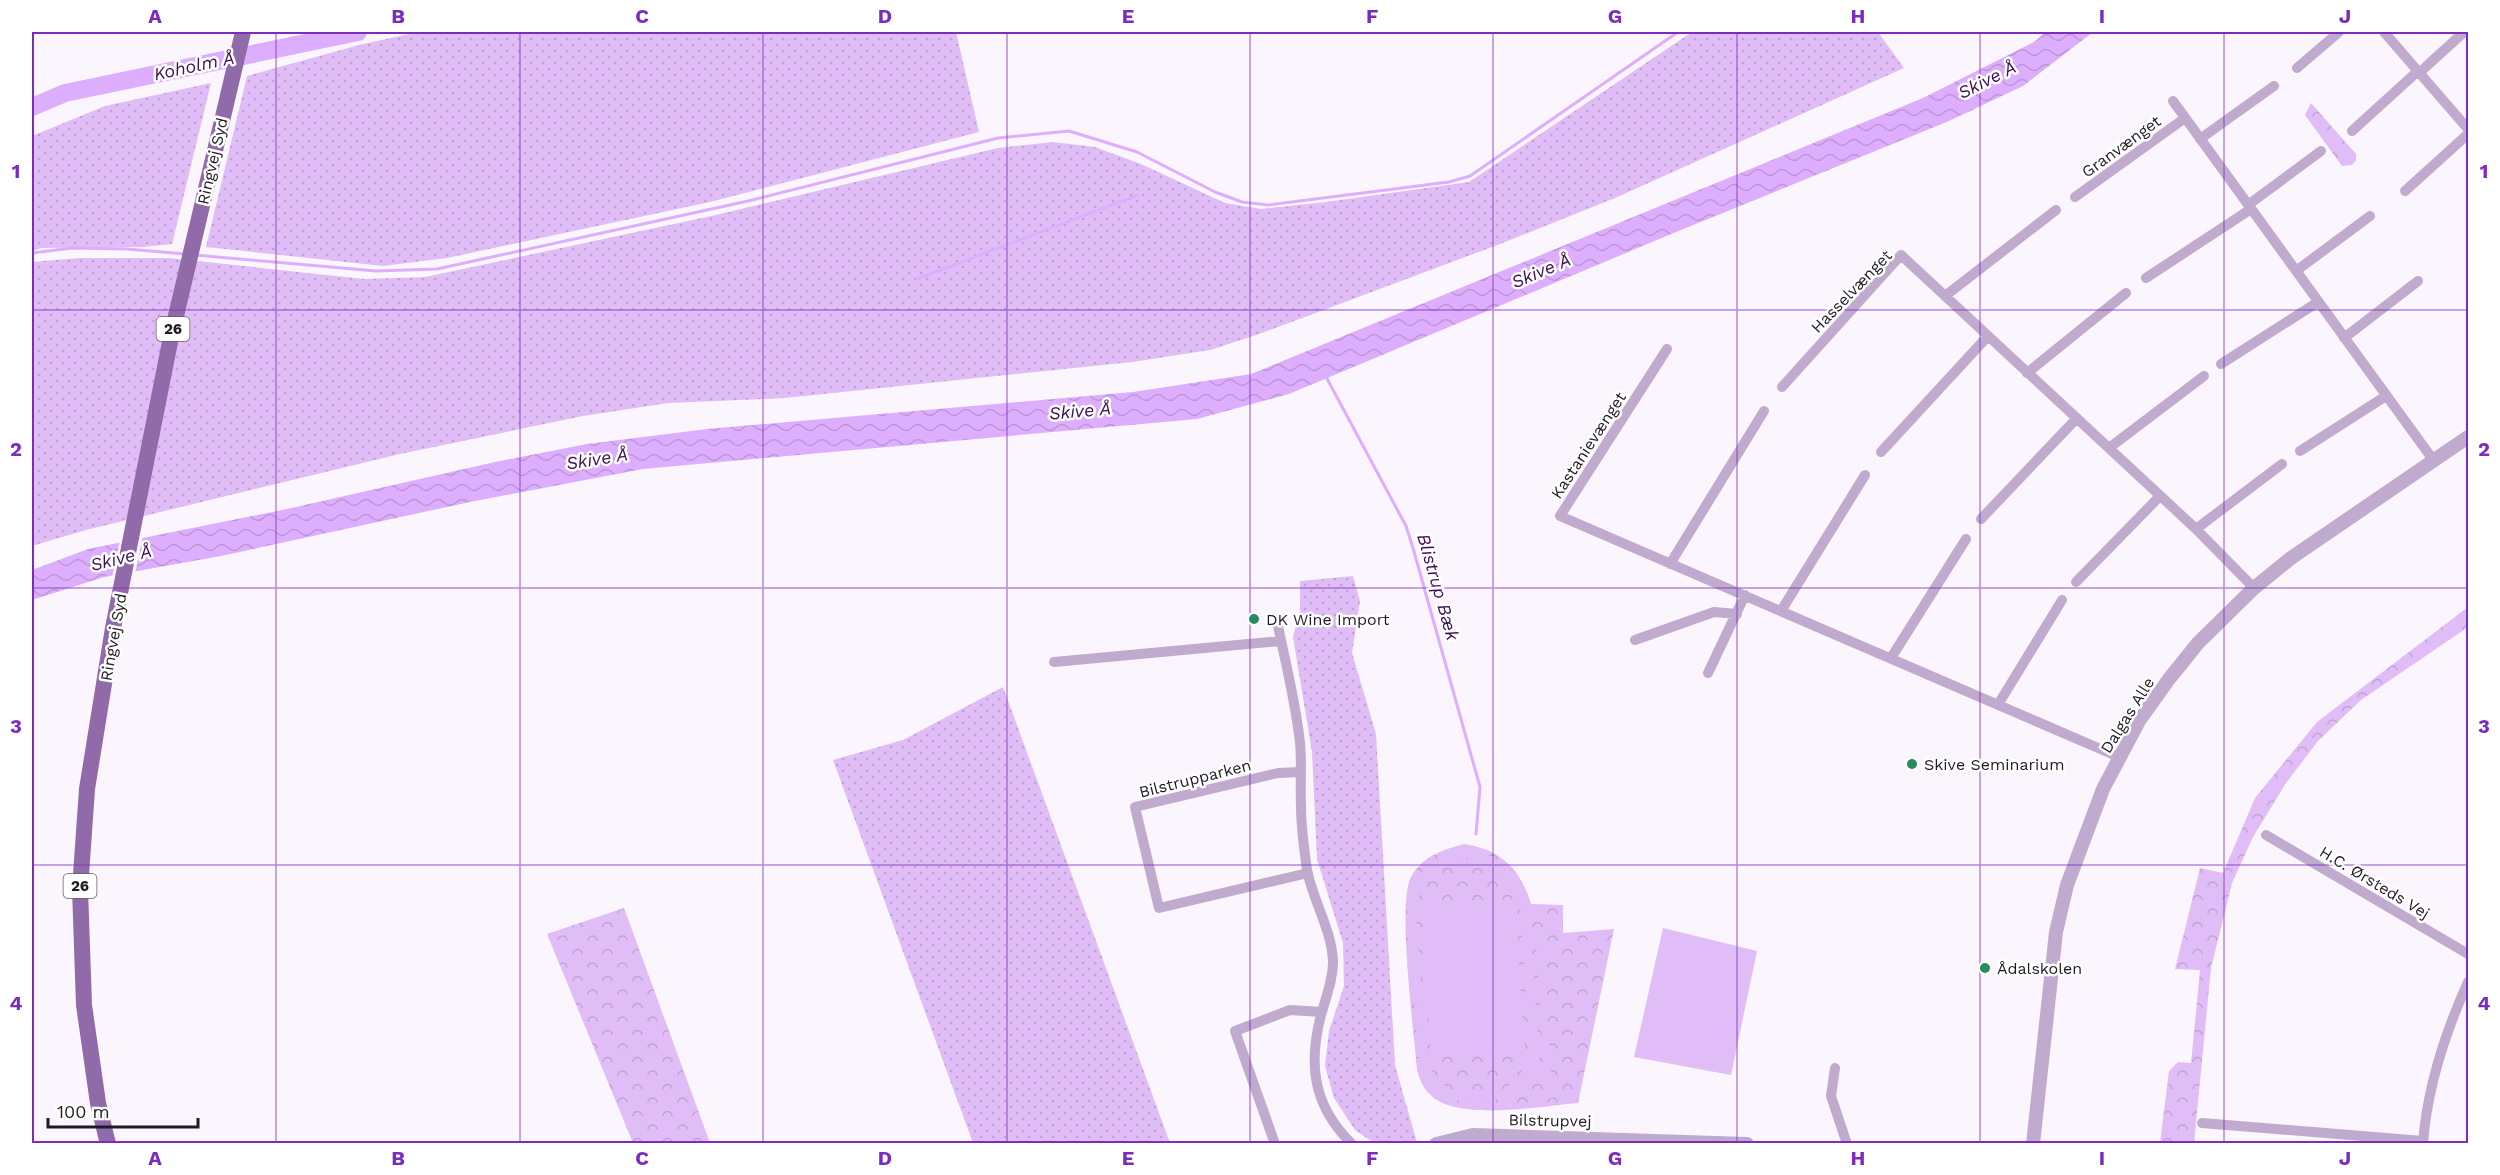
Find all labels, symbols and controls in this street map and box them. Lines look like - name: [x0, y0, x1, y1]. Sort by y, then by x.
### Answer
- text: A: [148, 4, 162, 28]
- text: B: [391, 4, 405, 28]
- text: C: [635, 4, 649, 28]
- text: D: [878, 4, 892, 28]
- text: E: [1122, 4, 1134, 28]
- text: F: [1366, 4, 1378, 28]
- text: G: [1608, 4, 1622, 28]
- text: H: [1851, 4, 1865, 28]
- text: I: [2099, 4, 2105, 28]
- text: J: [2339, 4, 2351, 28]
- water label: Koholm Å: [152, 47, 236, 84]
- water label: Skive Å: [1954, 56, 2019, 103]
- street label: Granvænget: [2078, 111, 2165, 181]
- street label: Ringvej Syd: [193, 116, 232, 206]
- text: 1: [12, 159, 20, 183]
- text: 1: [2480, 159, 2488, 183]
- street label: Hasselvænget: [1807, 246, 1896, 337]
- water label: Skive Å: [1508, 249, 1574, 292]
- road number: 26: [156, 317, 190, 341]
- street label: Kastanievænget: [1547, 388, 1630, 502]
- water label: Skive Å: [1048, 397, 1112, 424]
- text: 2: [10, 437, 22, 461]
- text: 2: [2478, 437, 2490, 461]
- water label: Skive Å: [564, 443, 629, 474]
- water label: Blistrup Bæk: [1413, 531, 1464, 644]
- water label: Skive Å: [88, 540, 154, 575]
- street label: Ringvej Syd: [96, 592, 131, 682]
- place label: DK Wine Import: [1266, 610, 1390, 629]
- marker: DK Wine Import: [1247, 612, 1261, 626]
- street label: Dalgas Alle: [2097, 674, 2158, 757]
- text: 3: [10, 714, 22, 738]
- text: 3: [2478, 714, 2490, 738]
- street label: Bilstrupparken: [1137, 755, 1253, 802]
- place label: Skive Seminarium: [1924, 755, 2064, 774]
- marker: Skive Seminarium: [1905, 757, 1919, 771]
- street label: H.C. Ørsteds Vej: [2316, 842, 2433, 923]
- road number: 26: [64, 874, 97, 898]
- place label: Ådalskolen: [1997, 959, 2082, 978]
- marker: Ådalskolen: [1978, 961, 1992, 975]
- text: 4: [10, 991, 23, 1015]
- text: 4: [2478, 991, 2491, 1015]
- scale bar: [48, 1091, 198, 1129]
- text: 100 m: [57, 1101, 110, 1122]
- street label: Bilstrupvej: [1508, 1110, 1592, 1131]
- text: A: [148, 1146, 162, 1170]
- text: B: [391, 1146, 405, 1170]
- text: C: [635, 1146, 649, 1170]
- text: D: [878, 1146, 892, 1170]
- text: E: [1122, 1146, 1134, 1170]
- text: F: [1366, 1146, 1378, 1170]
- text: G: [1608, 1146, 1622, 1170]
- text: H: [1851, 1146, 1865, 1170]
- text: I: [2099, 1146, 2105, 1170]
- text: J: [2339, 1146, 2351, 1170]

